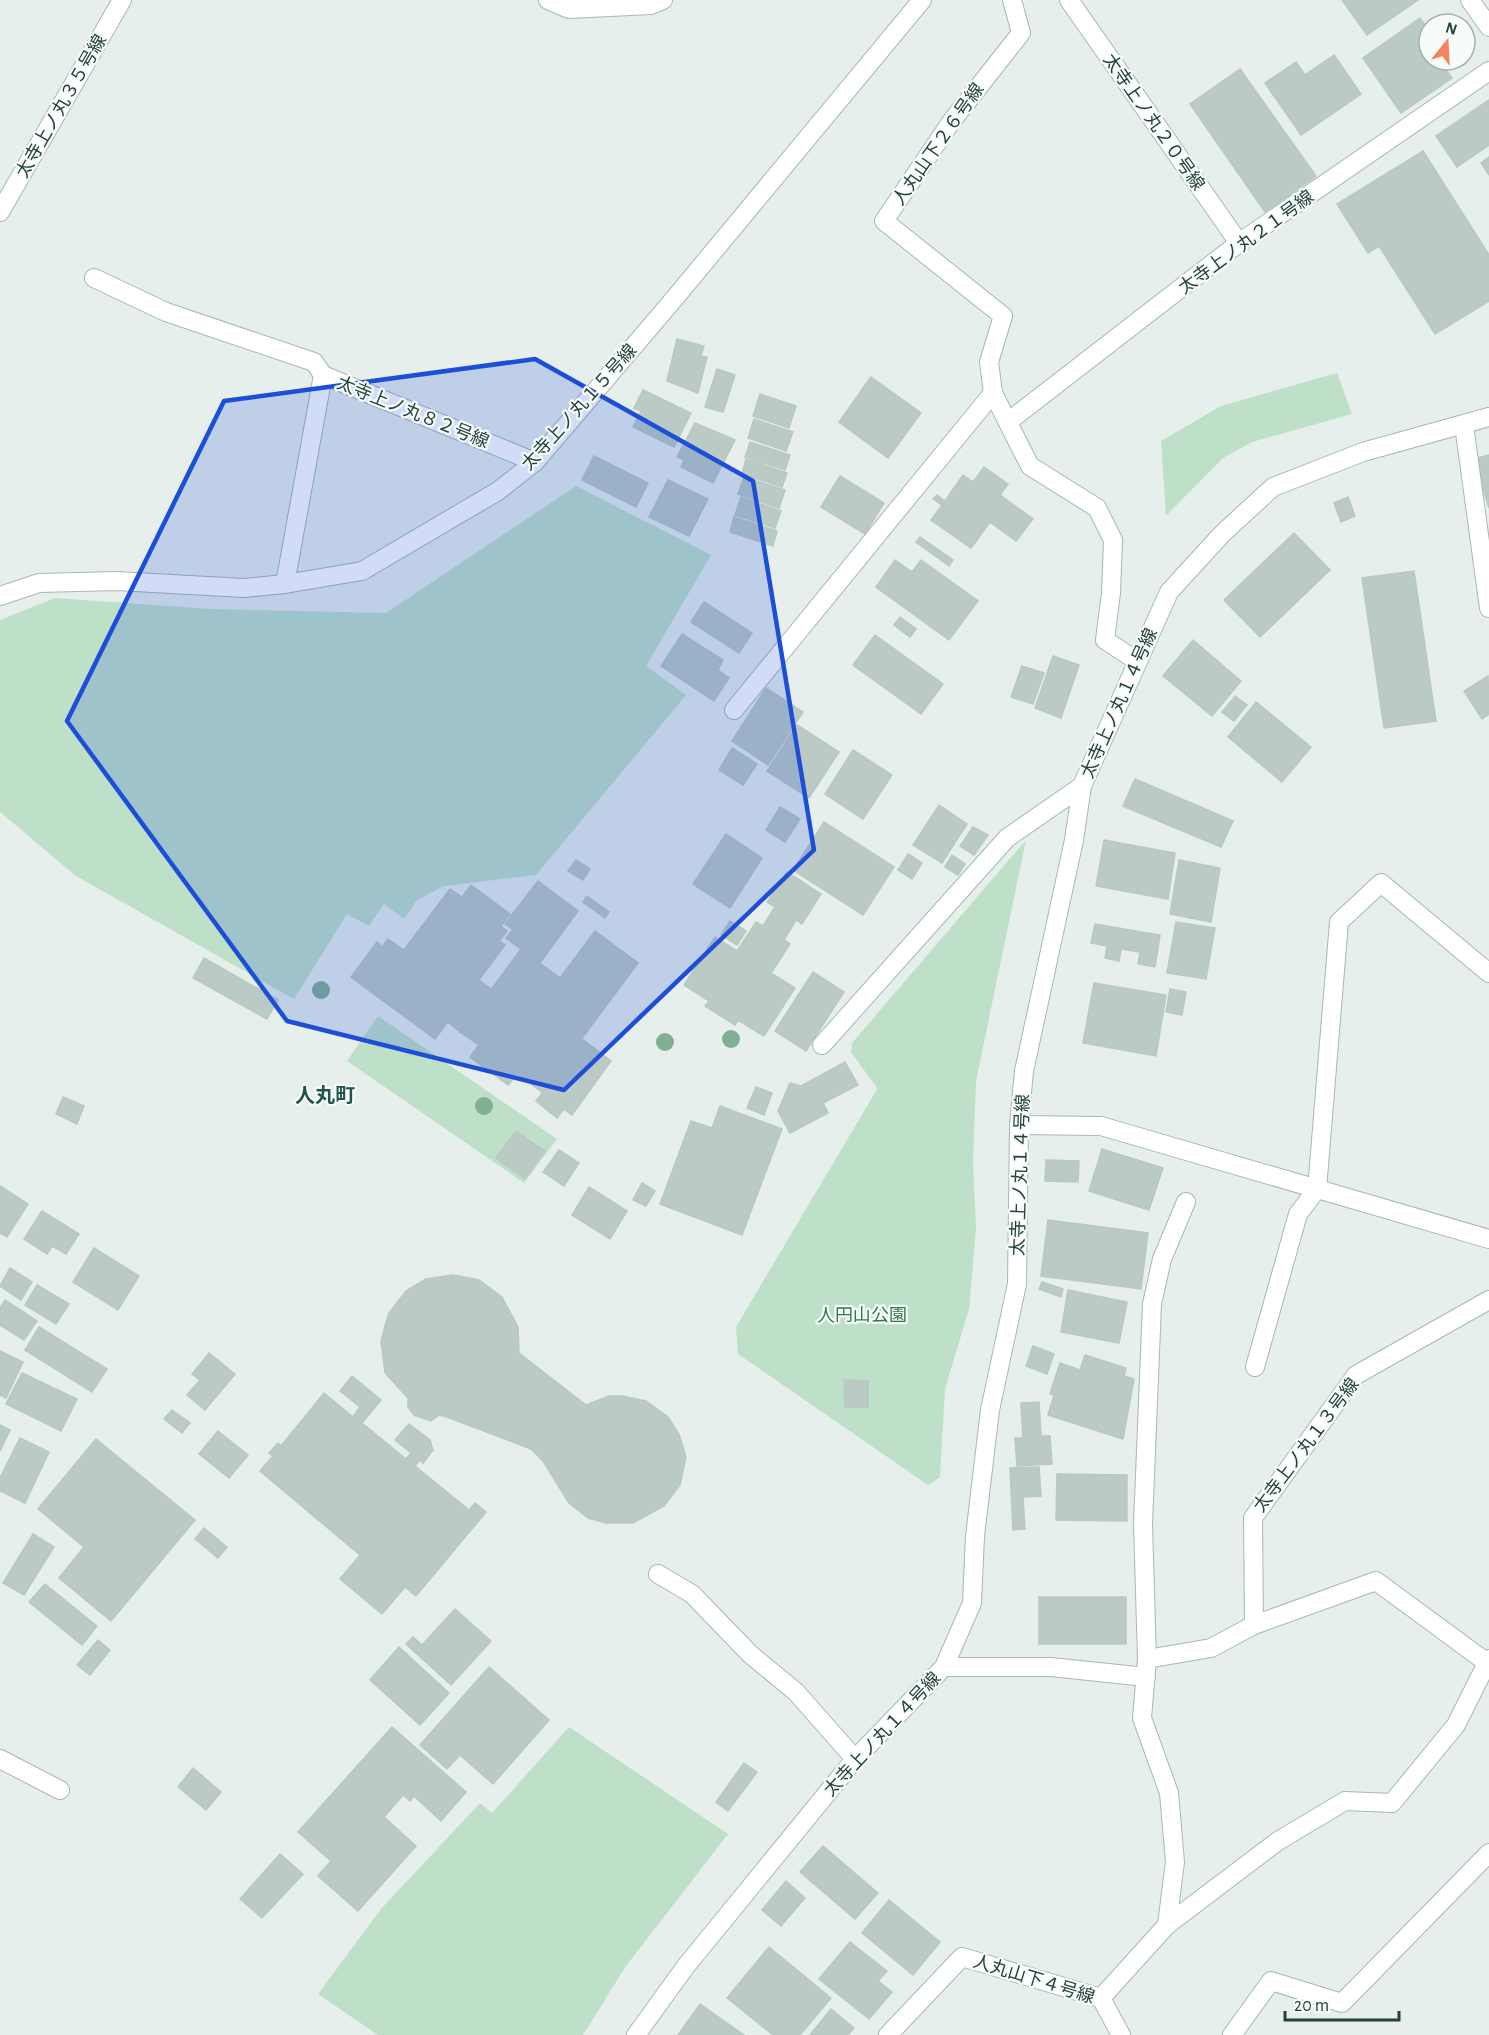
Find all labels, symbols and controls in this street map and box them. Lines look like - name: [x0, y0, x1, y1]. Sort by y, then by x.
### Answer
- north arrow: [1417, 12, 1477, 72]
- text: N: [1444, 19, 1459, 38]
- street label: 太寺上ノ丸３５号線: [12, 31, 110, 181]
- street label: 太寺上ノ丸２０号線: [1099, 50, 1209, 194]
- street label: 人丸山下２６号線: [889, 79, 987, 209]
- street label: 太寺上ノ丸２１号線: [1175, 186, 1317, 298]
- street label: 太寺上ノ丸１５号線: [517, 340, 641, 474]
- street label: 太寺上ノ丸８２号線: [334, 372, 492, 452]
- street label: 太寺上ノ丸１４号線: [1077, 625, 1161, 781]
- district label: 人丸町: [295, 1085, 355, 1106]
- street label: 太寺上ノ丸１４号線: [1007, 1094, 1033, 1256]
- park label: 人円山公園: [817, 1306, 907, 1325]
- street label: 太寺上ノ丸１３号線: [1249, 1374, 1363, 1516]
- street label: 太寺上ノ丸１４号線: [819, 1668, 945, 1800]
- street label: 人丸山下４号線: [971, 1951, 1097, 2007]
- scale bar: [1285, 1984, 1399, 2022]
- text: 20 m: [1294, 1997, 1329, 2015]

